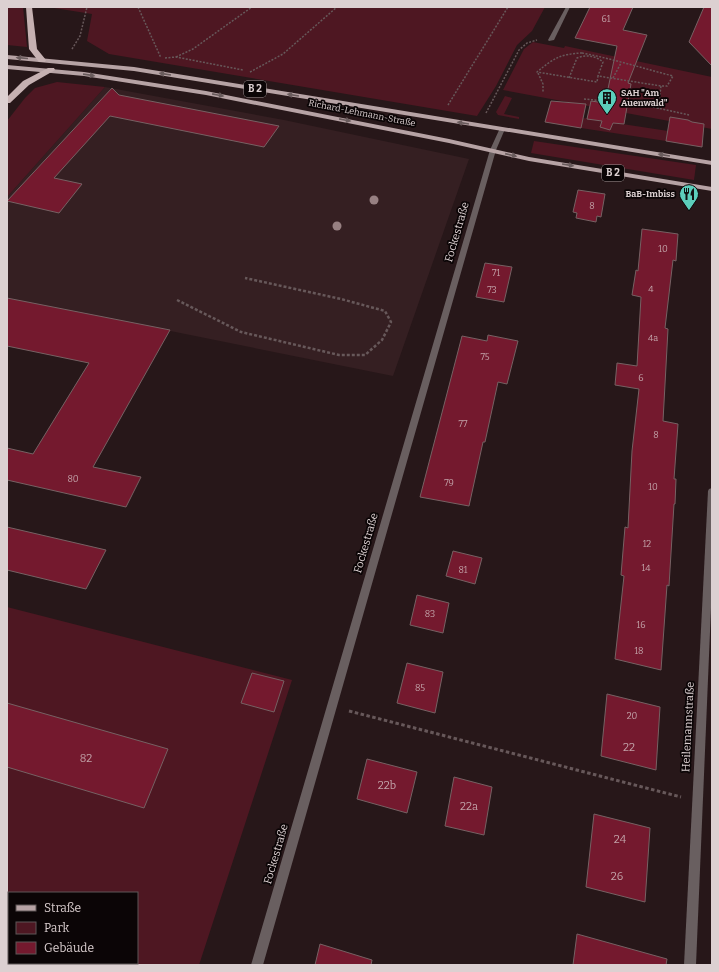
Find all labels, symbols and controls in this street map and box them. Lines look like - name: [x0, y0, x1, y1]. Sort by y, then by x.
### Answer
- house number: 61: [602, 14, 611, 24]
- one-way arrow: [16, 55, 28, 61]
- one-way arrow: [159, 71, 171, 77]
- one-way arrow: [83, 72, 95, 78]
- road number: B 2: [244, 81, 266, 97]
- building icon: SAH "Am Auenwald": [596, 87, 618, 115]
- place label: SAH "Am Auenwald": [621, 88, 668, 108]
- one-way arrow: [287, 92, 300, 98]
- one-way arrow: [212, 93, 224, 99]
- street label: Richard-Lehmann-Straße: [308, 98, 416, 128]
- one-way arrow: [339, 118, 351, 124]
- one-way arrow: [457, 120, 469, 126]
- one-way arrow: [505, 152, 517, 158]
- one-way arrow: [658, 152, 670, 158]
- one-way arrow: [562, 162, 574, 168]
- road number: B 2: [602, 165, 624, 181]
- restaurant icon: BaB-Imbiss: [678, 183, 700, 211]
- place label: BaB-Imbiss: [626, 189, 676, 199]
- street label: Fockestraße: [442, 200, 472, 264]
- house number: 8: [589, 201, 595, 211]
- house number: 10: [658, 244, 668, 254]
- house number: 71: [492, 268, 500, 278]
- house number: 4: [648, 284, 654, 294]
- house number: 73: [487, 285, 497, 295]
- house number: 4a: [648, 333, 658, 343]
- house number: 75: [480, 352, 490, 362]
- house number: 6: [638, 373, 644, 383]
- house number: 77: [458, 419, 468, 429]
- house number: 8: [653, 430, 659, 440]
- house number: 80: [67, 474, 79, 484]
- house number: 79: [444, 478, 454, 488]
- house number: 10: [648, 482, 658, 492]
- street label: Fockestraße: [351, 511, 381, 575]
- house number: 12: [643, 539, 651, 549]
- house number: 14: [642, 563, 651, 573]
- house number: 81: [458, 565, 468, 575]
- house number: 83: [425, 609, 435, 619]
- house number: 16: [637, 620, 645, 630]
- house number: 18: [634, 646, 644, 656]
- street label: Heilemannstraße: [679, 682, 697, 772]
- house number: 85: [415, 683, 425, 693]
- house number: 20: [627, 711, 638, 721]
- house number: 22: [623, 741, 635, 754]
- house number: 82: [80, 752, 92, 765]
- house number: 22b: [378, 779, 396, 792]
- house number: 22a: [460, 800, 478, 813]
- street label: Fockestraße: [261, 822, 291, 886]
- house number: 24: [614, 833, 627, 846]
- house number: 26: [611, 870, 623, 883]
- legend: [8, 892, 138, 964]
- text: Straße: [44, 901, 81, 915]
- text: Park: [44, 921, 70, 935]
- text: Gebäude: [44, 941, 94, 955]

